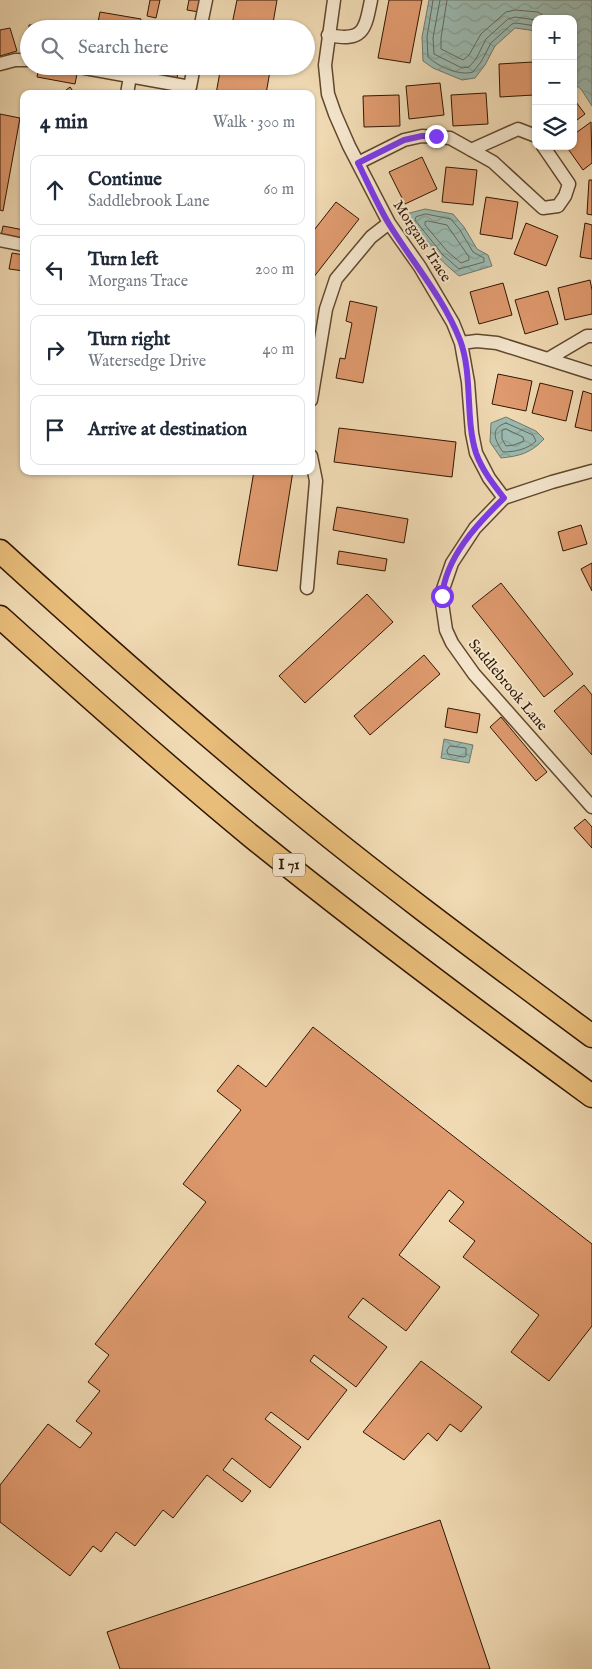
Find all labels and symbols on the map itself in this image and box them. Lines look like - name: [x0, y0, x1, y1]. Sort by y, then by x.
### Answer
- route end: [425, 125, 448, 148]
- street label: Morgans Trace: [389, 197, 456, 286]
- route start: [431, 585, 454, 608]
- street label: Saddlebrook Lane: [464, 635, 552, 735]
- road number: I 71: [273, 854, 305, 876]

